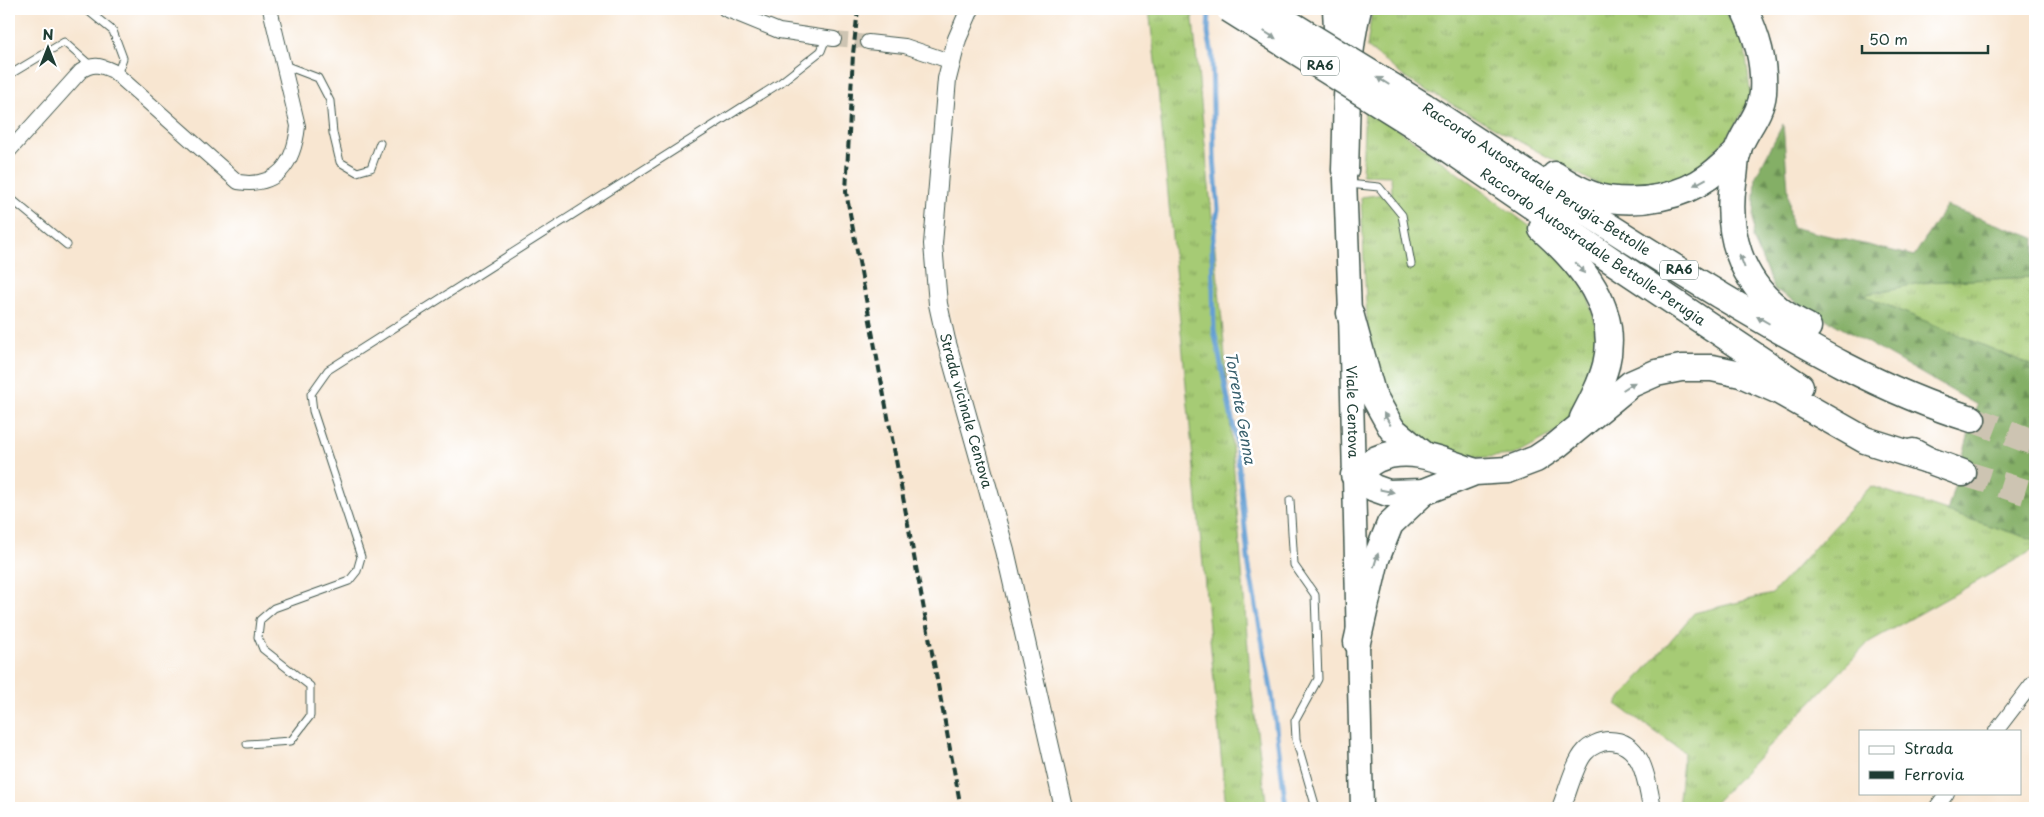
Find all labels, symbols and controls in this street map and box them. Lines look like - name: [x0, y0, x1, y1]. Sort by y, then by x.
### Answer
- north arrow: [22, 22, 72, 72]
- scale bar: [1862, 22, 1988, 54]
- text: N: [42, 24, 54, 45]
- text: 50 m: [1869, 27, 1908, 50]
- one-way arrow: [1263, 30, 1276, 39]
- road number: RA6: [1301, 56, 1339, 76]
- one-way arrow: [1376, 76, 1389, 85]
- street label: Raccordo Autostradale Perugia-Bettolle: [1418, 97, 1655, 260]
- street label: Raccordo Autostradale Bettolle-Perugia: [1476, 162, 1710, 331]
- one-way arrow: [1692, 178, 1707, 186]
- one-way arrow: [1738, 253, 1745, 268]
- road number: RA6: [1660, 260, 1698, 280]
- one-way arrow: [1574, 261, 1585, 274]
- one-way arrow: [1756, 316, 1769, 325]
- street label: Strada vicinale Centova: [935, 331, 998, 491]
- water label: Torrente Genna: [1220, 350, 1263, 466]
- street label: Viale Centova: [1341, 365, 1365, 459]
- one-way arrow: [1623, 382, 1636, 391]
- one-way arrow: [1383, 412, 1391, 427]
- one-way arrow: [1379, 487, 1395, 495]
- one-way arrow: [1373, 552, 1381, 567]
- legend: [1859, 730, 2022, 794]
- text: Strada: [1904, 736, 1954, 759]
- text: Ferrovia: [1904, 762, 1965, 785]

